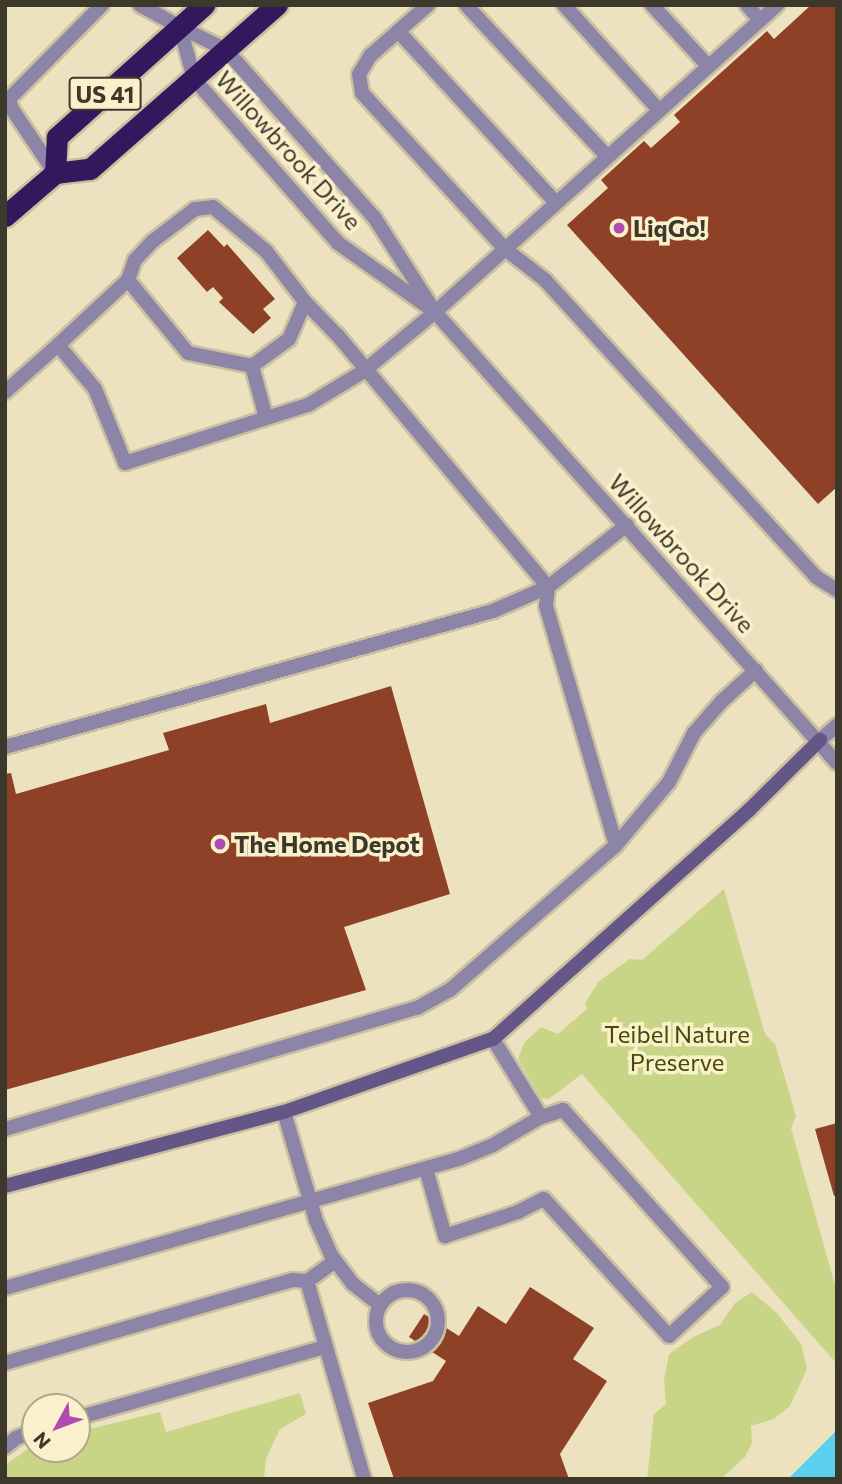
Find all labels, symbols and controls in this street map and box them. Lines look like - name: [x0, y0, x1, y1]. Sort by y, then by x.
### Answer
- street label: Willowbrook Drive: [210, 65, 368, 235]
- road number: US 41: [68, 74, 142, 114]
- place label: LiqGo!: [633, 214, 706, 242]
- marker: LiqGo!: [611, 220, 627, 236]
- street label: Willowbrook Drive: [603, 468, 761, 638]
- place label: The Home Depot: [234, 830, 420, 858]
- marker: The Home Depot: [212, 836, 228, 852]
- park label: Teibel Nature Preserve: [604, 1020, 750, 1076]
- north arrow: [21, 1393, 91, 1463]
- text: N: [28, 1428, 55, 1454]

